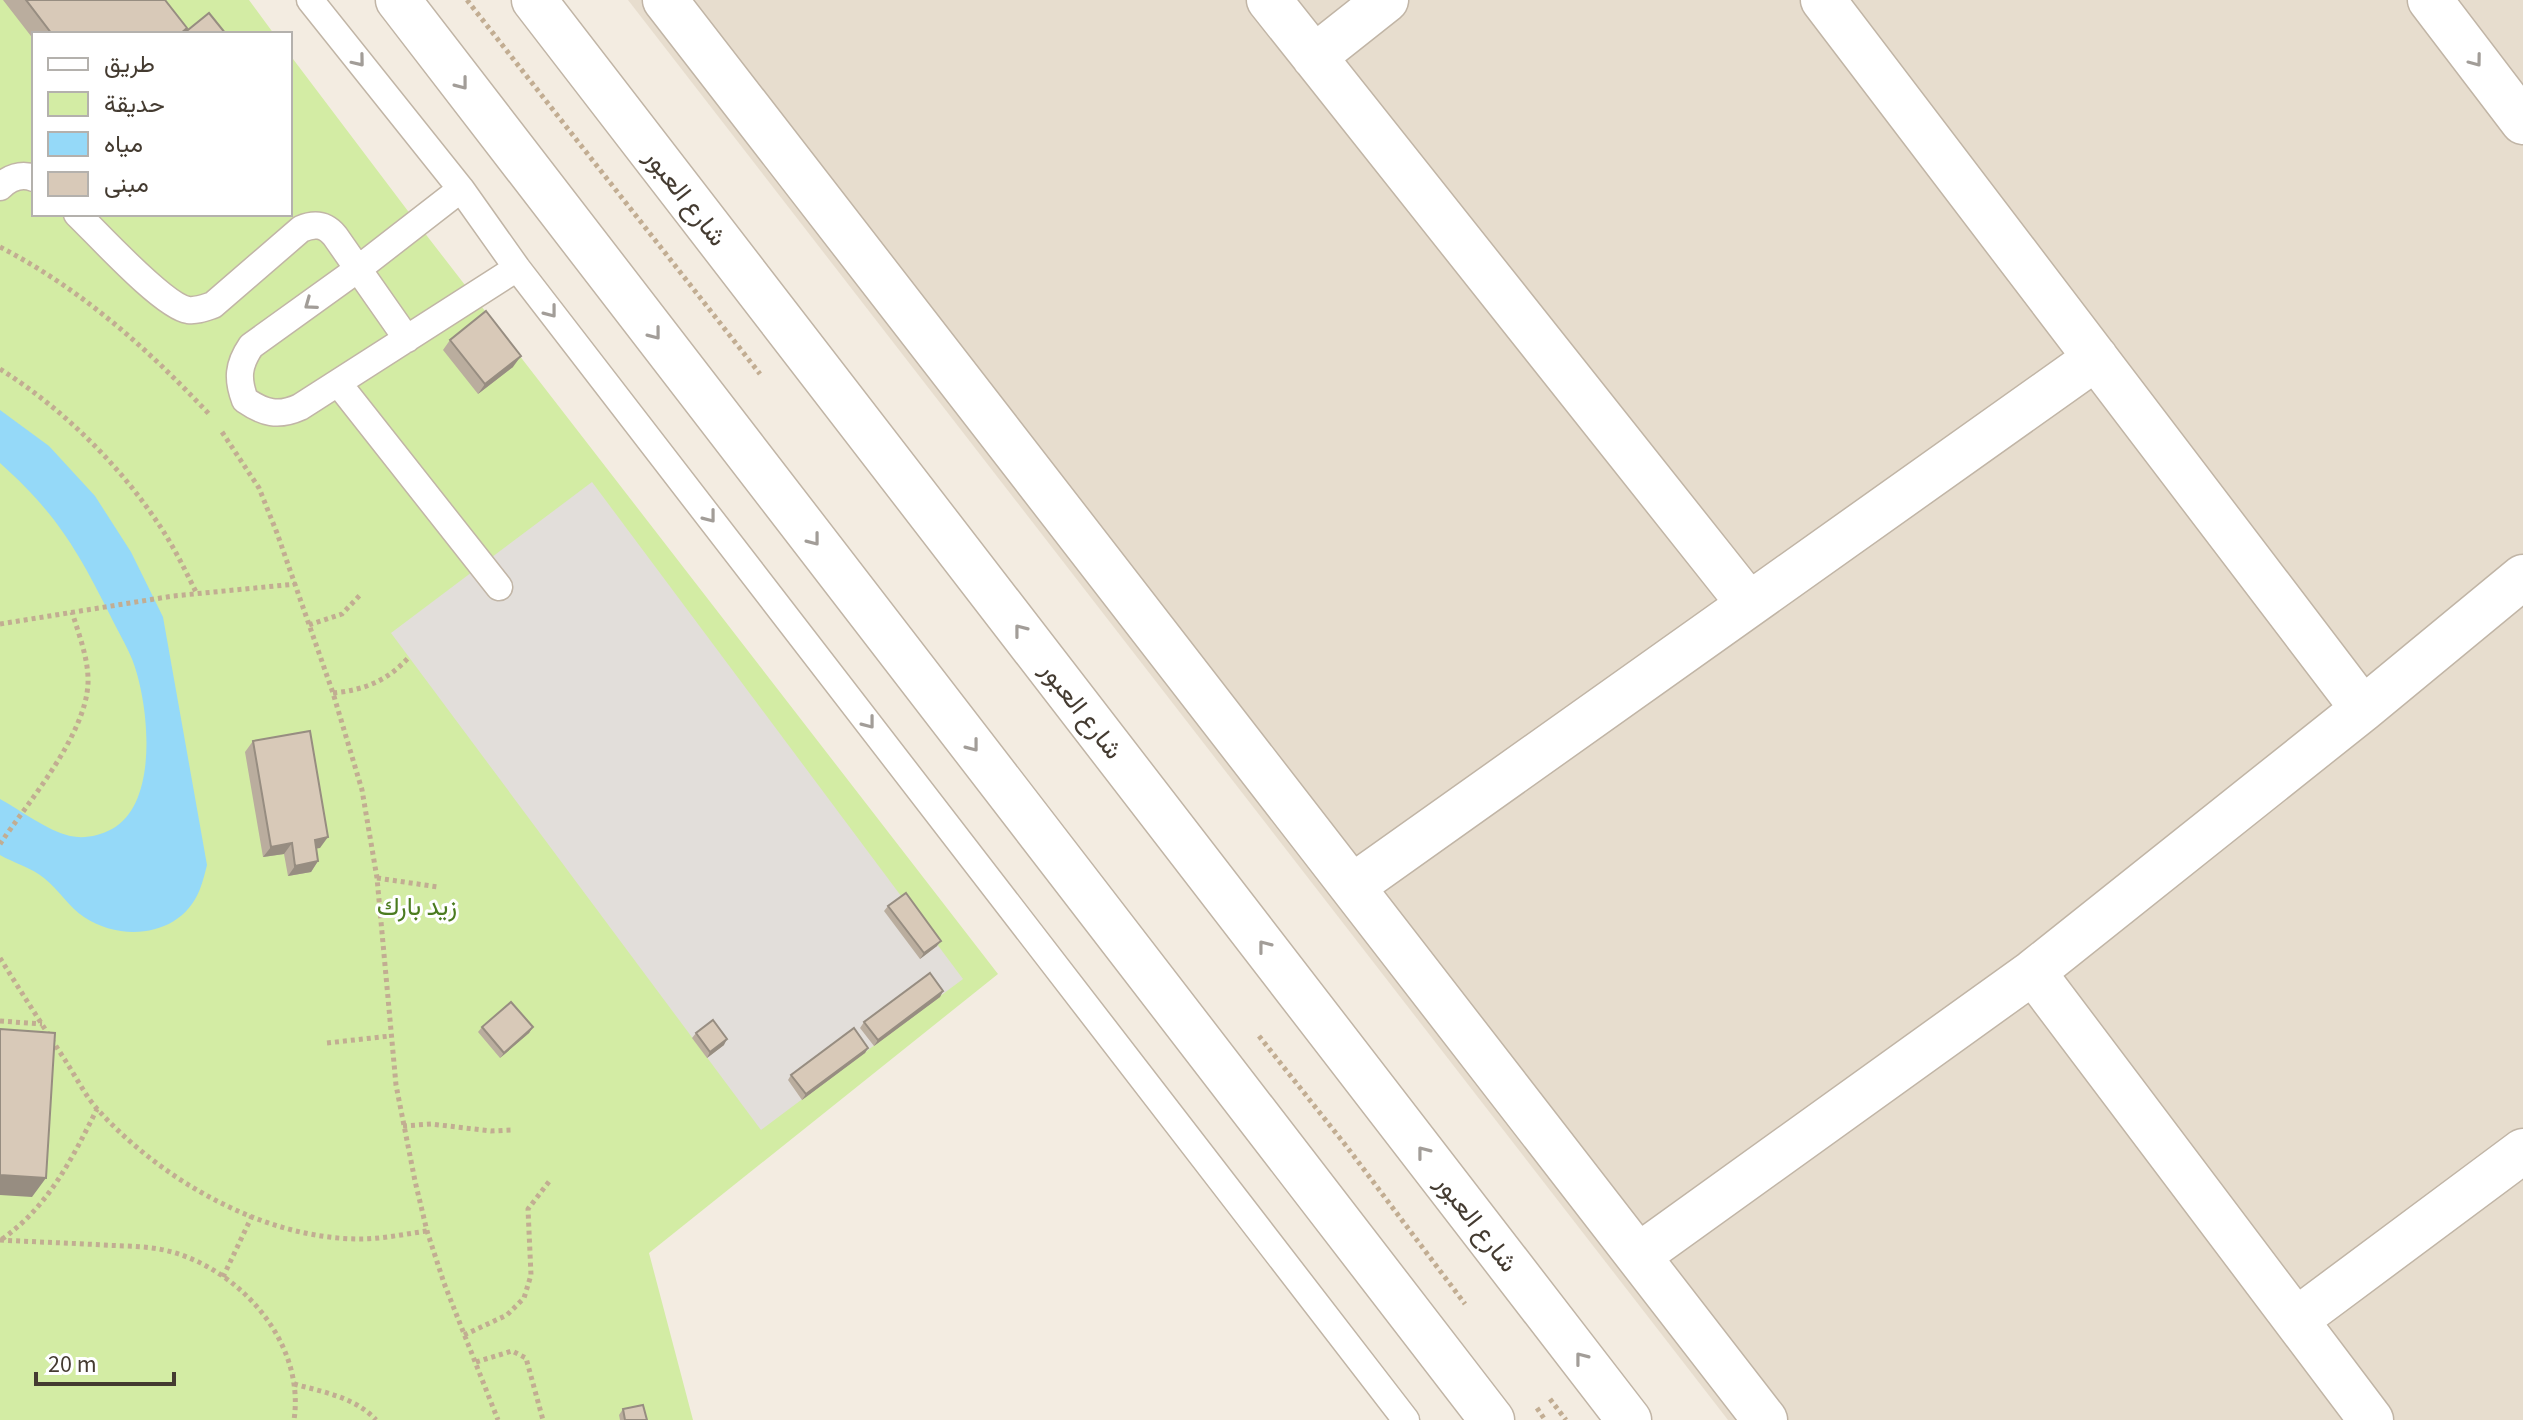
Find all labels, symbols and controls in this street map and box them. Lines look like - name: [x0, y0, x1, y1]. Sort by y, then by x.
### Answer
- legend: [32, 32, 292, 216]
- text: طريق: [104, 47, 155, 82]
- one-way arrow: [349, 52, 363, 67]
- one-way arrow: [2467, 52, 2481, 67]
- one-way arrow: [453, 75, 467, 90]
- text: حديقة: [104, 87, 165, 122]
- text: مياه: [104, 127, 143, 162]
- street label: شارع العبور: [635, 140, 736, 254]
- text: مبنى: [104, 167, 149, 202]
- one-way arrow: [304, 294, 319, 309]
- one-way arrow: [541, 303, 555, 318]
- one-way arrow: [646, 325, 660, 340]
- one-way arrow: [700, 508, 714, 523]
- one-way arrow: [804, 531, 818, 546]
- one-way arrow: [1015, 624, 1029, 639]
- street label: شارع العبور: [1031, 653, 1132, 767]
- one-way arrow: [859, 714, 874, 728]
- one-way arrow: [963, 737, 977, 752]
- park label: زيد بارك: [377, 888, 457, 925]
- one-way arrow: [1259, 940, 1273, 955]
- one-way arrow: [1418, 1146, 1432, 1161]
- street label: شارع العبور: [1426, 1166, 1527, 1280]
- scale bar: [36, 1336, 174, 1386]
- text: 20 m: [48, 1347, 97, 1382]
- one-way arrow: [1577, 1352, 1591, 1367]

